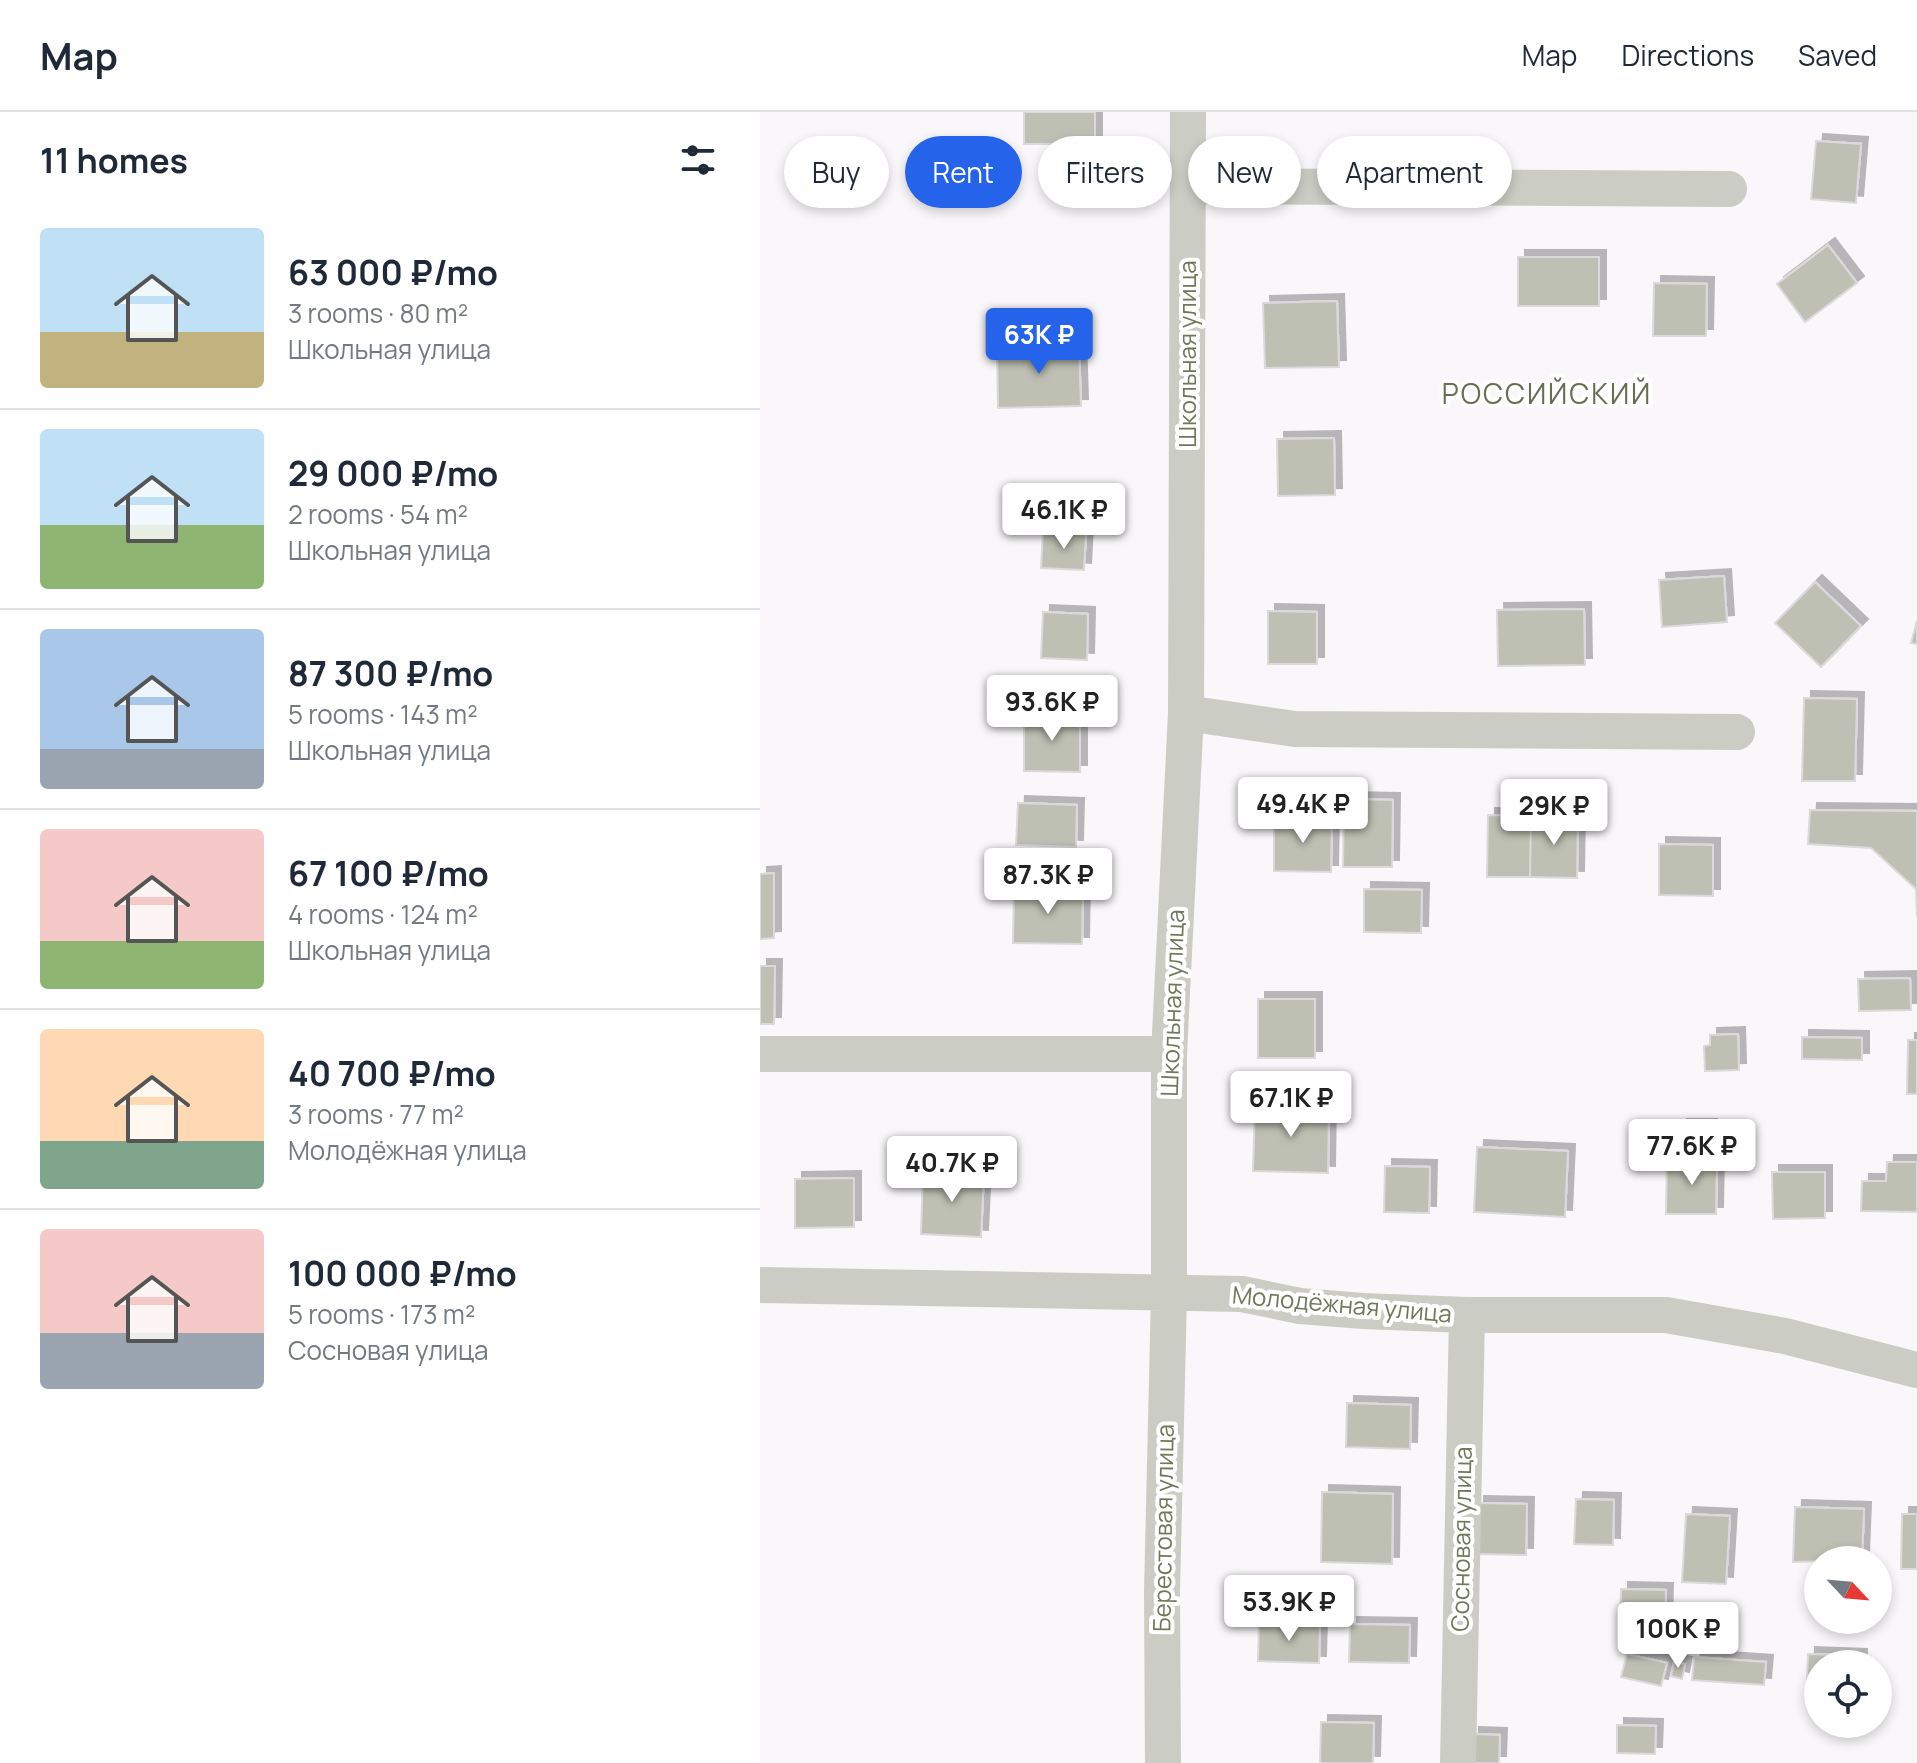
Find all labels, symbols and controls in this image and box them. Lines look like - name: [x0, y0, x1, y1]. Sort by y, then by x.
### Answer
- text: Map: [40, 29, 118, 81]
- text: Map: [1522, 36, 1577, 74]
- text: Directions: [1621, 36, 1754, 74]
- text: Saved: [1798, 36, 1877, 74]
- chip: Buy: [784, 136, 889, 208]
- chip: Rent: [905, 136, 1022, 208]
- chip: Filters: [1038, 136, 1172, 208]
- chip: New: [1188, 136, 1301, 208]
- chip: Apartment: [1317, 136, 1512, 208]
- text: 11 homes: [40, 137, 188, 183]
- icon: filters: [676, 138, 720, 182]
- text: 63 000 ₽/mo: [288, 249, 498, 295]
- icon: home: [104, 260, 200, 356]
- street label: Школьная улица: [1170, 260, 1203, 448]
- text: 3 rooms · 80 m²: [288, 295, 468, 331]
- pin: 63K ₽: [983, 308, 1095, 376]
- text: 63K ₽: [1004, 316, 1074, 352]
- text: Школьная улица: [288, 331, 491, 367]
- district label: РОССИЙСКИЙ: [1442, 374, 1652, 412]
- text: 29 000 ₽/mo: [288, 450, 498, 496]
- icon: home: [104, 461, 200, 557]
- pin: 46.1K ₽: [990, 483, 1138, 551]
- text: 46.1K ₽: [1020, 491, 1108, 527]
- text: 2 rooms · 54 m²: [288, 496, 468, 532]
- text: Школьная улица: [288, 532, 491, 568]
- text: 87 300 ₽/mo: [288, 650, 493, 696]
- icon: home: [104, 661, 200, 757]
- pin: 93.6K ₽: [978, 675, 1126, 743]
- text: 93.6K ₽: [1005, 683, 1099, 719]
- text: 5 rooms · 143 m²: [288, 696, 478, 732]
- text: Школьная улица: [288, 732, 491, 768]
- pin: 49.4K ₽: [1229, 777, 1377, 845]
- pin: 29K ₽: [1498, 779, 1610, 847]
- text: 49.4K ₽: [1256, 785, 1350, 821]
- text: 29K ₽: [1519, 787, 1589, 823]
- pin: 87.3K ₽: [974, 848, 1122, 916]
- text: 67 100 ₽/mo: [288, 850, 489, 896]
- text: 87.3K ₽: [1002, 856, 1094, 892]
- icon: home: [104, 861, 200, 957]
- text: 4 rooms · 124 m²: [288, 896, 478, 932]
- street label: Школьная улица: [1152, 909, 1191, 1097]
- text: Школьная улица: [288, 932, 491, 968]
- text: 40 700 ₽/mo: [288, 1050, 496, 1096]
- icon: home: [104, 1061, 200, 1157]
- pin: 67.1K ₽: [1217, 1071, 1365, 1139]
- text: 67.1K ₽: [1248, 1079, 1334, 1115]
- text: 3 rooms · 77 m²: [288, 1096, 464, 1132]
- pin: 77.6K ₽: [1618, 1119, 1766, 1187]
- text: 77.6K ₽: [1647, 1127, 1737, 1163]
- text: Молодёжная улица: [288, 1132, 527, 1168]
- pin: 40.7K ₽: [878, 1136, 1026, 1204]
- text: 40.7K ₽: [905, 1144, 999, 1180]
- text: 100 000 ₽/mo: [288, 1250, 517, 1296]
- icon: home: [104, 1261, 200, 1357]
- street label: Молодёжная улица: [1231, 1277, 1453, 1330]
- text: 5 rooms · 173 m²: [288, 1296, 475, 1332]
- text: Сосновая улица: [288, 1332, 489, 1368]
- street label: Берестовая улица: [1144, 1424, 1181, 1632]
- street label: Сосновая улица: [1442, 1446, 1479, 1632]
- north arrow: [1804, 1546, 1892, 1634]
- map controls: [1804, 1546, 1892, 1738]
- pin: 53.9K ₽: [1215, 1575, 1363, 1643]
- text: 53.9K ₽: [1242, 1583, 1336, 1619]
- pin: 100K ₽: [1613, 1602, 1743, 1670]
- text: 100K ₽: [1636, 1610, 1720, 1646]
- button: locate: [1804, 1650, 1892, 1738]

